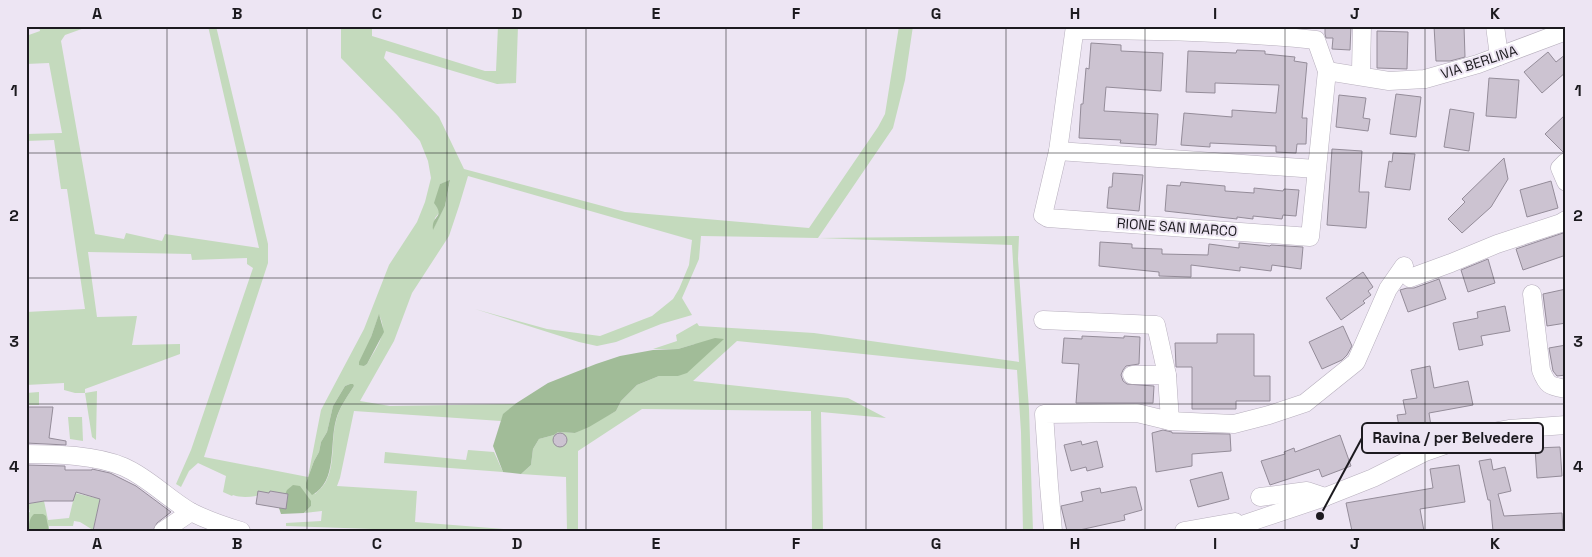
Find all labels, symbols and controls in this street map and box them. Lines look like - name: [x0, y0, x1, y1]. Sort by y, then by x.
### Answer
- text: A: [92, 3, 102, 24]
- text: B: [232, 3, 242, 24]
- text: C: [372, 3, 382, 24]
- text: D: [512, 3, 522, 24]
- text: E: [652, 3, 661, 24]
- text: F: [792, 3, 801, 24]
- text: G: [931, 3, 941, 24]
- text: H: [1070, 3, 1080, 24]
- text: I: [1213, 3, 1217, 24]
- text: J: [1350, 3, 1360, 24]
- text: K: [1490, 3, 1500, 24]
- street label: VIA BERLINA: [1438, 41, 1520, 83]
- text: 1: [10, 80, 18, 101]
- text: 1: [1574, 80, 1582, 101]
- text: 2: [9, 205, 19, 226]
- text: 2: [1573, 205, 1583, 226]
- street label: RIONE SAN MARCO: [1116, 214, 1238, 240]
- text: 3: [9, 331, 19, 352]
- text: 3: [1573, 331, 1583, 352]
- callout: Ravina / per Belvedere: [1362, 423, 1543, 453]
- text: Ravina / per Belvedere: [1372, 428, 1534, 447]
- text: 4: [9, 456, 19, 477]
- text: 4: [1573, 456, 1583, 477]
- text: A: [92, 533, 102, 554]
- text: B: [232, 533, 242, 554]
- text: C: [372, 533, 382, 554]
- text: D: [512, 533, 522, 554]
- text: E: [652, 533, 661, 554]
- text: F: [792, 533, 801, 554]
- text: G: [931, 533, 941, 554]
- text: H: [1070, 533, 1080, 554]
- text: I: [1213, 533, 1217, 554]
- text: J: [1350, 533, 1360, 554]
- text: K: [1490, 533, 1500, 554]

